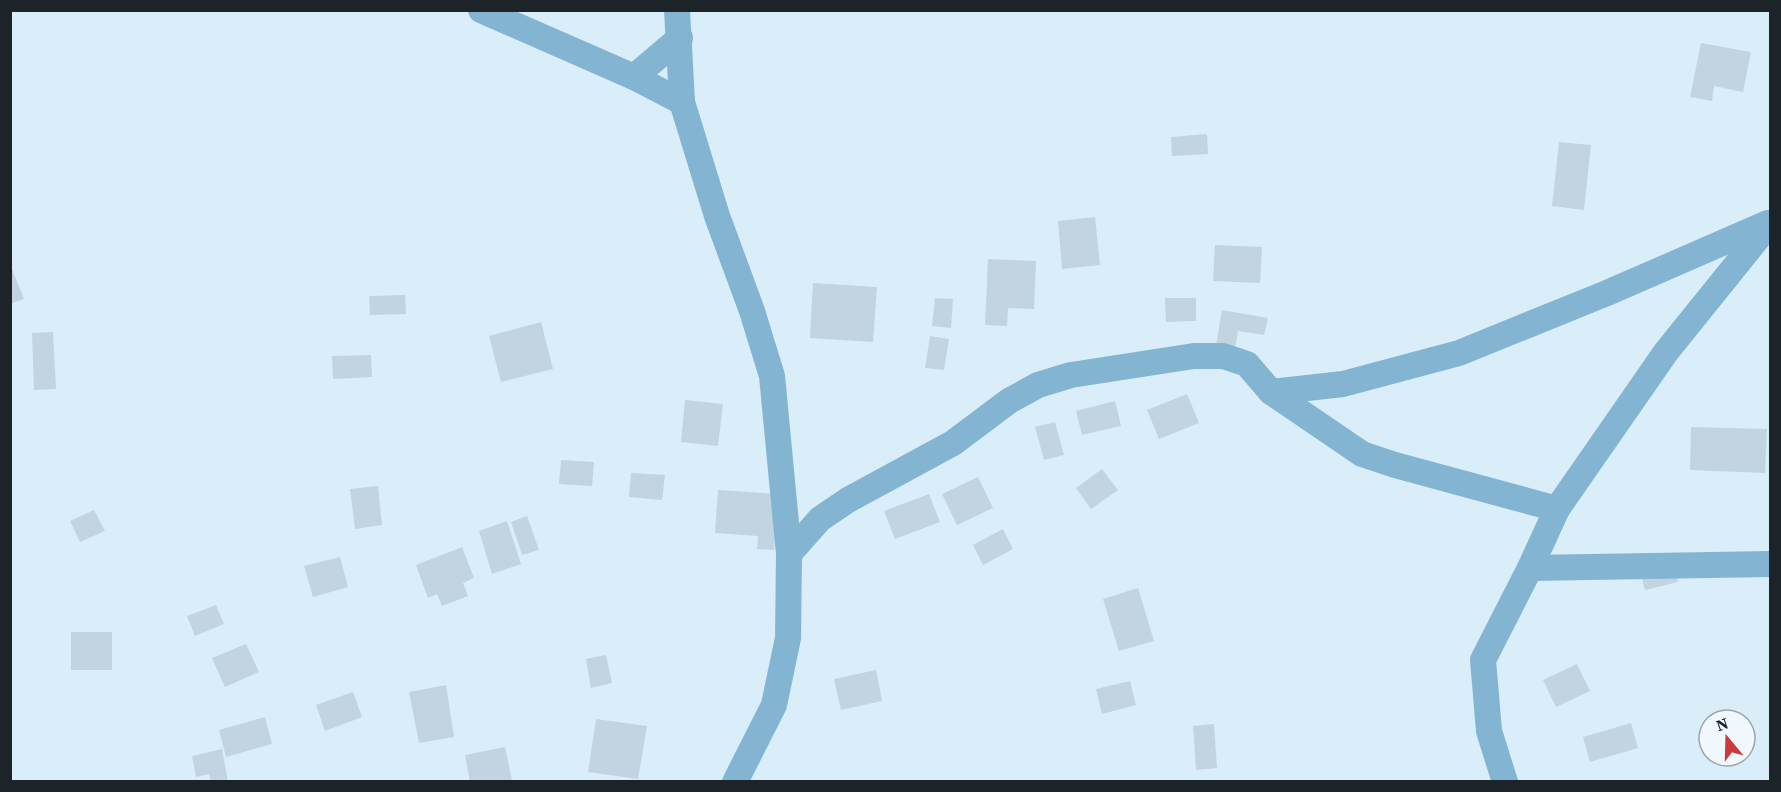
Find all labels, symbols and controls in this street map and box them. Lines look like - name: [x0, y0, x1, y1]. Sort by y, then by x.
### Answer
- north arrow: [1697, 708, 1757, 768]
- text: N: [1713, 711, 1732, 736]

